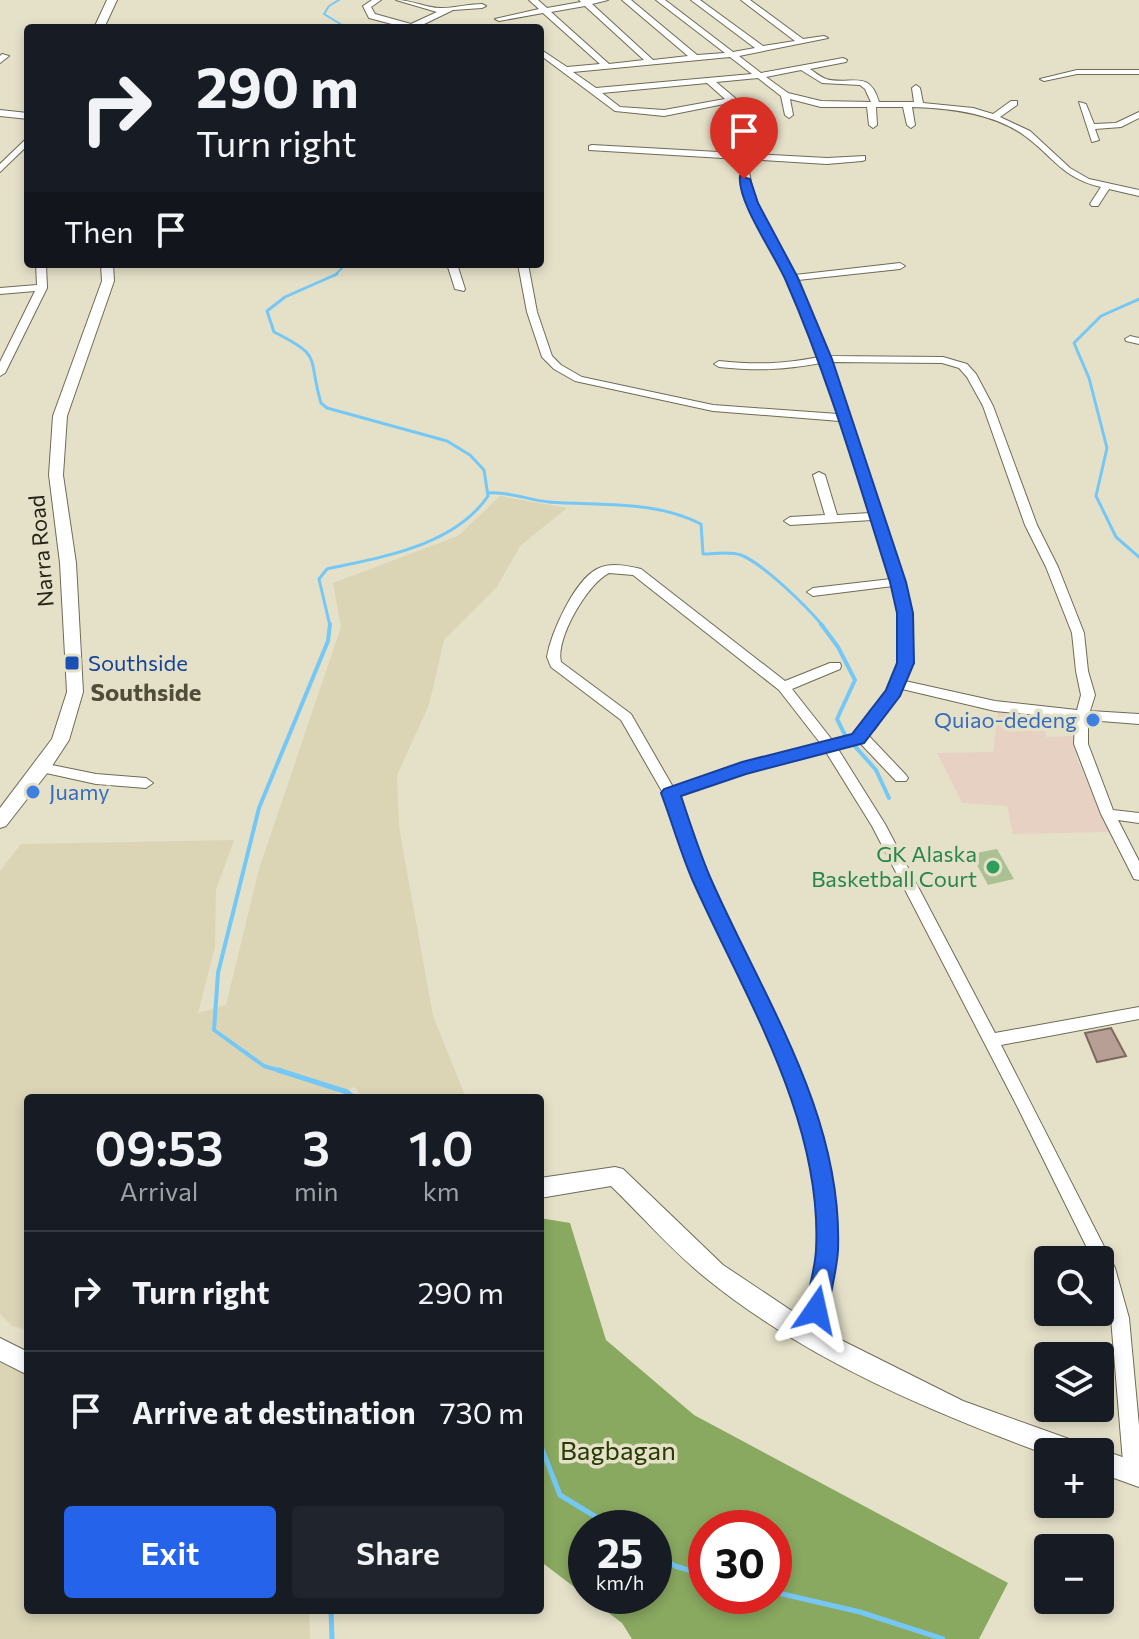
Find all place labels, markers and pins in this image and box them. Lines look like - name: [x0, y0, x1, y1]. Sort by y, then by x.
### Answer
- pin: [710, 97, 778, 179]
- place label: Southside: [88, 649, 188, 676]
- marker: Southside: [63, 654, 81, 672]
- place label: Quiao-dedeng: [934, 706, 1077, 733]
- marker: Quiao-dedeng: [1084, 711, 1102, 729]
- place label: Juamy: [49, 778, 110, 805]
- marker: Juamy: [24, 783, 42, 801]
- place label: GK Alaska Basketball Court: [811, 840, 977, 892]
- marker: GK Alaska Basketball Court: [984, 858, 1002, 876]

